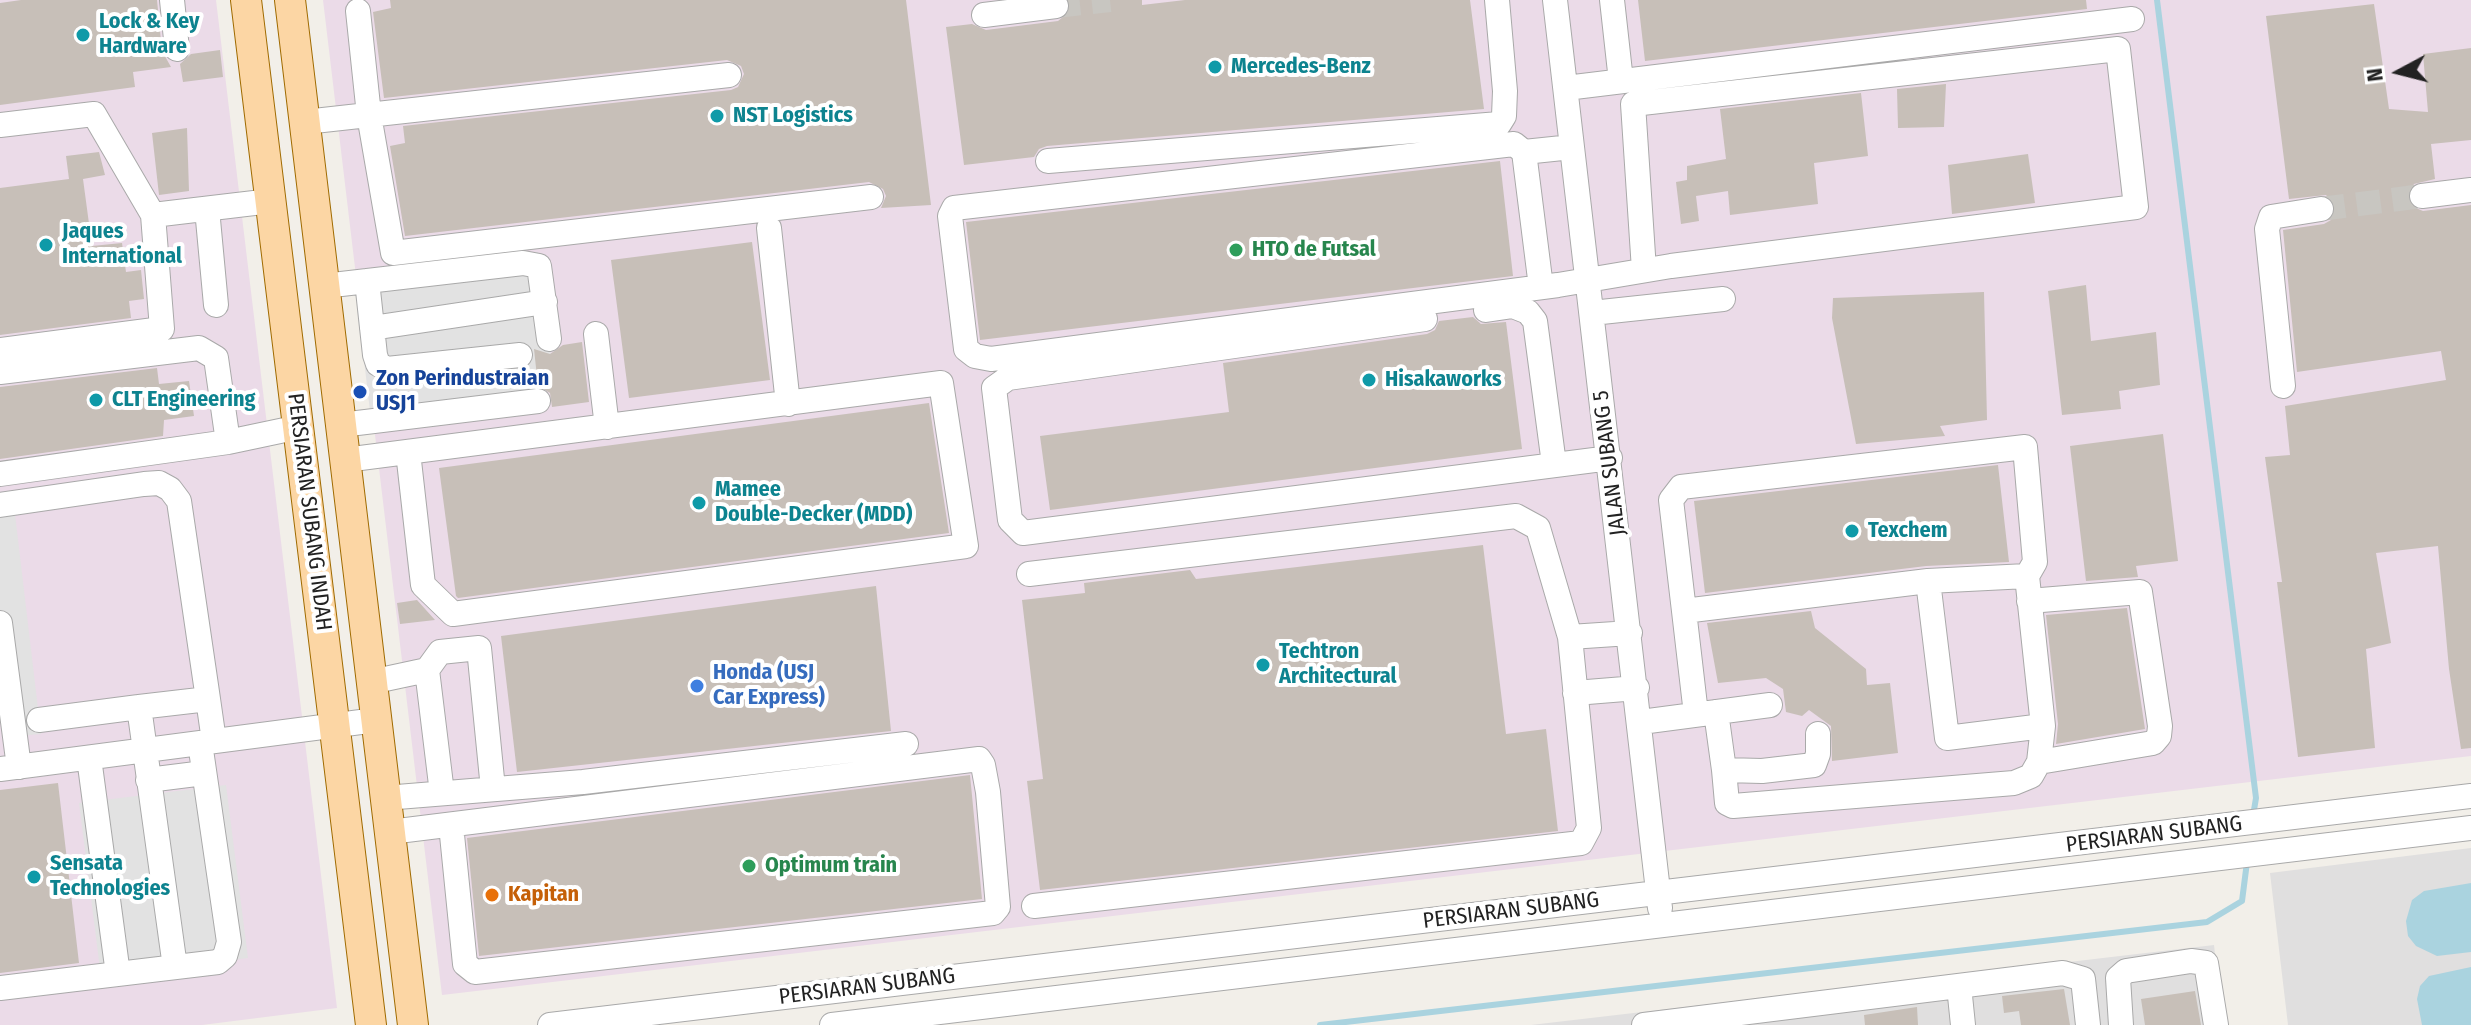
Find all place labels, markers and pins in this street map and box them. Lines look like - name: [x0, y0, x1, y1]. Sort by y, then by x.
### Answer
- place label: Lock & Key Hardware: [99, 9, 200, 60]
- marker: Lock & Key Hardware: [74, 26, 92, 44]
- place label: Mercedes-Benz: [1231, 54, 1371, 80]
- marker: Mercedes-Benz: [1206, 58, 1224, 76]
- place label: NST Logistics: [733, 103, 853, 129]
- marker: NST Logistics: [708, 107, 726, 125]
- place label: Jaques International: [62, 219, 182, 270]
- marker: Jaques International: [37, 236, 55, 254]
- place label: HTO de Futsal: [1252, 237, 1376, 263]
- marker: HTO de Futsal: [1227, 241, 1245, 259]
- place label: Zon Perindustraian USJ1: [376, 366, 549, 418]
- place label: Hisakaworks: [1385, 367, 1502, 393]
- marker: Hisakaworks: [1360, 371, 1378, 389]
- marker: Zon Perindustraian USJ1: [351, 383, 369, 401]
- place label: CLT Engineering: [112, 387, 255, 413]
- marker: CLT Engineering: [87, 391, 105, 409]
- place label: Mamee Double-Decker (MDD): [715, 477, 912, 528]
- marker: Mamee Double-Decker (MDD): [690, 494, 708, 512]
- place label: Texchem: [1868, 518, 1948, 544]
- marker: Texchem: [1843, 522, 1861, 540]
- place label: Techtron Architectural: [1279, 639, 1397, 690]
- marker: Techtron Architectural: [1254, 656, 1272, 674]
- place label: Honda (USJ Car Express): [713, 660, 825, 712]
- marker: Honda (USJ Car Express): [688, 677, 706, 695]
- place label: Sensata Technologies: [50, 851, 170, 902]
- place label: Optimum train: [765, 853, 897, 879]
- marker: Optimum train: [740, 857, 758, 875]
- marker: Sensata Technologies: [25, 868, 43, 886]
- place label: Kapitan: [508, 882, 579, 908]
- marker: Kapitan: [483, 886, 501, 904]

